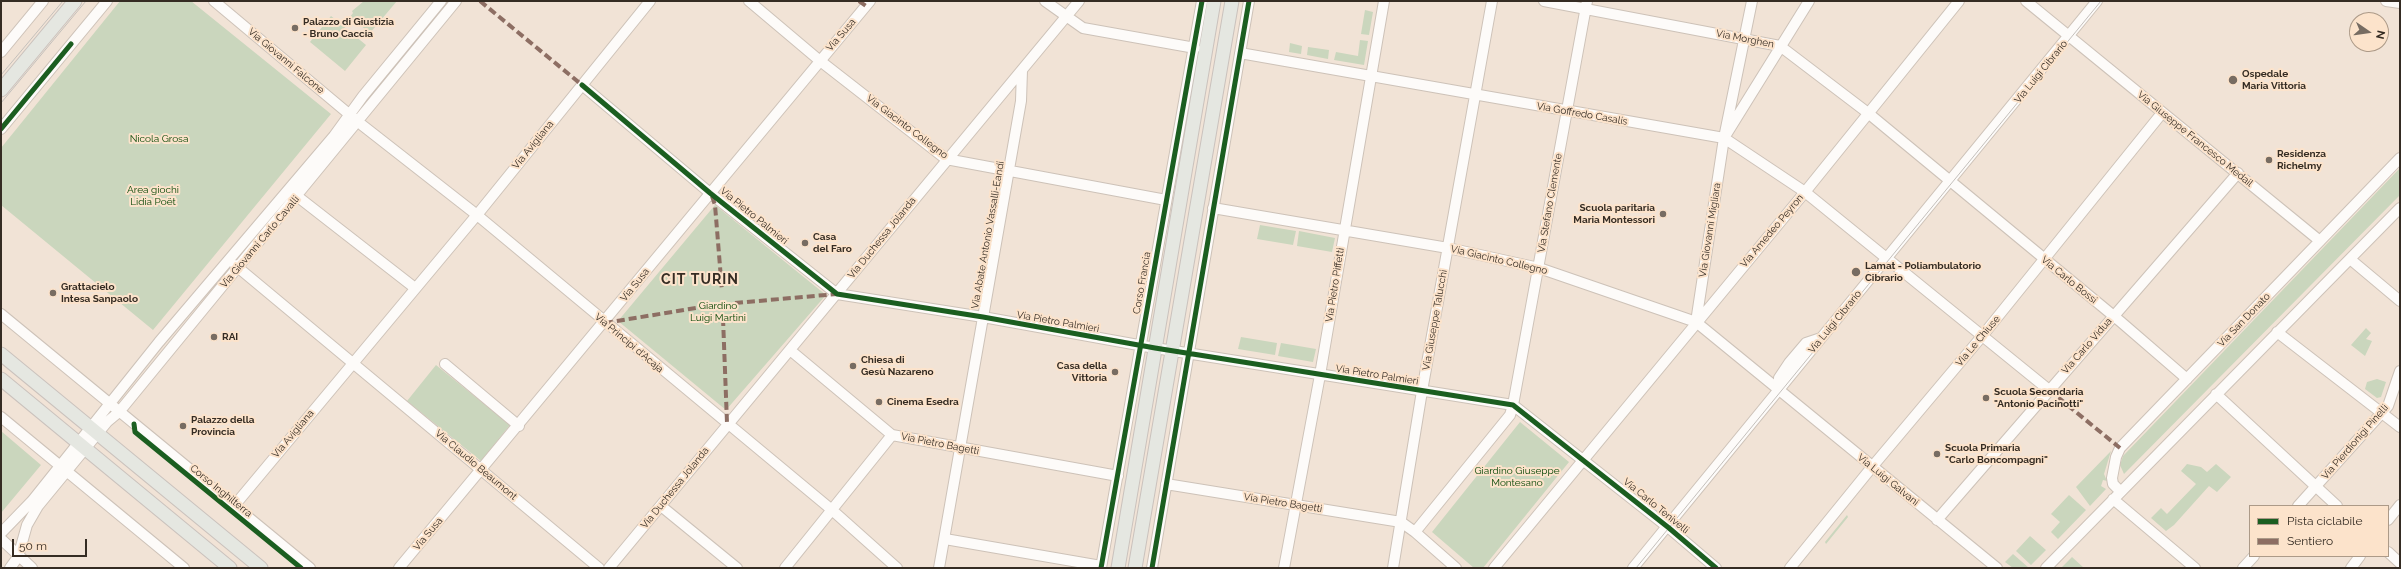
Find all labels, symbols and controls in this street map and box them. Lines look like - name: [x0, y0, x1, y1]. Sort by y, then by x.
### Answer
- north arrow: [2349, 12, 2389, 52]
- place label: Palazzo di Giustizia - Bruno Caccia: [303, 16, 394, 40]
- street label: Via Susa: [824, 16, 858, 54]
- marker: Palazzo di Giustizia - Bruno Caccia: [290, 23, 300, 33]
- street label: Via Giovanni Falcone: [246, 26, 326, 96]
- street label: Via Morghen: [1715, 28, 1775, 50]
- text: N: [2373, 29, 2387, 40]
- street label: Via Luigi Cibrario: [2012, 38, 2070, 106]
- place label: Ospedale Maria Vittoria: [2242, 68, 2306, 92]
- marker: Ospedale Maria Vittoria: [2227, 74, 2239, 86]
- street label: Via Giuseppe Francesco Medail: [2135, 89, 2255, 189]
- street label: Via Giacinto Collegno: [864, 92, 950, 162]
- street label: Via Goffredo Casalis: [1536, 100, 1628, 128]
- street label: Via Avigliana: [510, 118, 556, 172]
- park label: Nicola Grosa: [130, 133, 188, 145]
- place label: Residenza Richelmy: [2277, 148, 2326, 172]
- street label: Via Stefano Clemente: [1535, 152, 1565, 254]
- marker: Residenza Richelmy: [2264, 155, 2274, 165]
- street label: Via Abate Antonio Vassalli-Eandi: [969, 160, 1007, 310]
- street label: Via Giovanni Migliara: [1697, 182, 1723, 278]
- park label: Area giochi Lidia Poët: [127, 184, 179, 208]
- street label: Via Pietro Palmieri: [718, 185, 790, 247]
- street label: Via Amedeo Peyron: [1738, 192, 1806, 270]
- street label: Via Giovanni Carlo Cavalli: [218, 193, 302, 291]
- street label: Via Duchessa Jolanda: [845, 195, 919, 281]
- place label: Scuola paritaria Maria Montessori: [1573, 202, 1655, 226]
- marker: Scuola paritaria Maria Montessori: [1658, 209, 1668, 219]
- place label: Casa del Faro: [813, 231, 852, 254]
- marker: Casa del Faro: [800, 238, 810, 248]
- street label: Via Giacinto Collegno: [1449, 243, 1549, 277]
- street label: Via Pietro Piffetti: [1323, 247, 1347, 323]
- street label: Corso Francia: [1131, 251, 1153, 315]
- street label: Via Carlo Bossi: [2039, 254, 2099, 306]
- place label: Lamat - Poliambulatorio Cibrario: [1865, 260, 1981, 284]
- street label: Via Susa: [618, 266, 652, 304]
- marker: Lamat - Poliambulatorio Cibrario: [1850, 266, 1862, 278]
- street label: Via Giuseppe Talucchi: [1420, 269, 1450, 371]
- district label: CIT TURIN: [661, 272, 739, 288]
- place label: Grattacielo Intesa Sanpaolo: [61, 281, 138, 304]
- marker: Grattacielo Intesa Sanpaolo: [48, 288, 58, 298]
- street label: Via Luigi Cibrario: [1806, 288, 1864, 356]
- street label: Via San Donato: [2215, 291, 2273, 349]
- park label: Giardino Luigi Martini: [690, 300, 746, 324]
- street label: Via Pietro Palmieri: [1016, 309, 1100, 335]
- street label: Via Principi d'Acaja: [592, 311, 666, 375]
- street label: Via Le Chiuse: [1953, 313, 2003, 369]
- street label: Via Carlo Vidua: [2059, 315, 2115, 377]
- place label: RAI: [222, 331, 238, 343]
- marker: RAI: [209, 332, 219, 342]
- place label: Chiesa di Gesù Nazareno: [861, 354, 934, 378]
- place label: Casa della Vittoria: [1057, 360, 1107, 384]
- marker: Chiesa di Gesù Nazareno: [848, 361, 858, 371]
- street label: Via Pietro Palmieri: [1335, 363, 1419, 387]
- marker: Casa della Vittoria: [1110, 367, 1120, 377]
- place label: Scuola Secondaria "Antonio Pacinotti": [1994, 386, 2083, 410]
- marker: Scuola Secondaria "Antonio Pacinotti": [1981, 393, 1991, 403]
- place label: Cinema Esedra: [887, 396, 959, 408]
- marker: Cinema Esedra: [874, 397, 884, 407]
- street label: Via Pierdionigi Pinelli: [2319, 402, 2391, 482]
- street label: Via Avigliana: [270, 408, 316, 460]
- place label: Palazzo della Provincia: [191, 414, 255, 438]
- marker: Palazzo della Provincia: [178, 421, 188, 431]
- street label: Via Claudio Beaumont: [433, 427, 519, 503]
- street label: Via Pietro Bagetti: [900, 431, 980, 457]
- place label: Scuola Primaria "Carlo Boncompagni": [1945, 442, 2048, 466]
- street label: Via Duchessa Jolanda: [638, 445, 712, 531]
- marker: Scuola Primaria "Carlo Boncompagni": [1932, 449, 1942, 459]
- street label: Via Luigi Galvani: [1855, 452, 1921, 508]
- street label: Corso Inghilterra: [188, 462, 254, 520]
- park label: Giardino Giuseppe Montesano: [1474, 465, 1560, 488]
- street label: Via Carlo Tenivelli: [1621, 476, 1691, 536]
- street label: Via Pietro Bagetti: [1243, 491, 1323, 515]
- legend: [2249, 505, 2389, 557]
- text: Pista ciclabile: [2287, 514, 2362, 528]
- street label: Via Susa: [411, 515, 445, 553]
- scale bar: [14, 531, 89, 557]
- text: Sentiero: [2287, 534, 2333, 548]
- text: 50 m: [19, 539, 47, 553]

